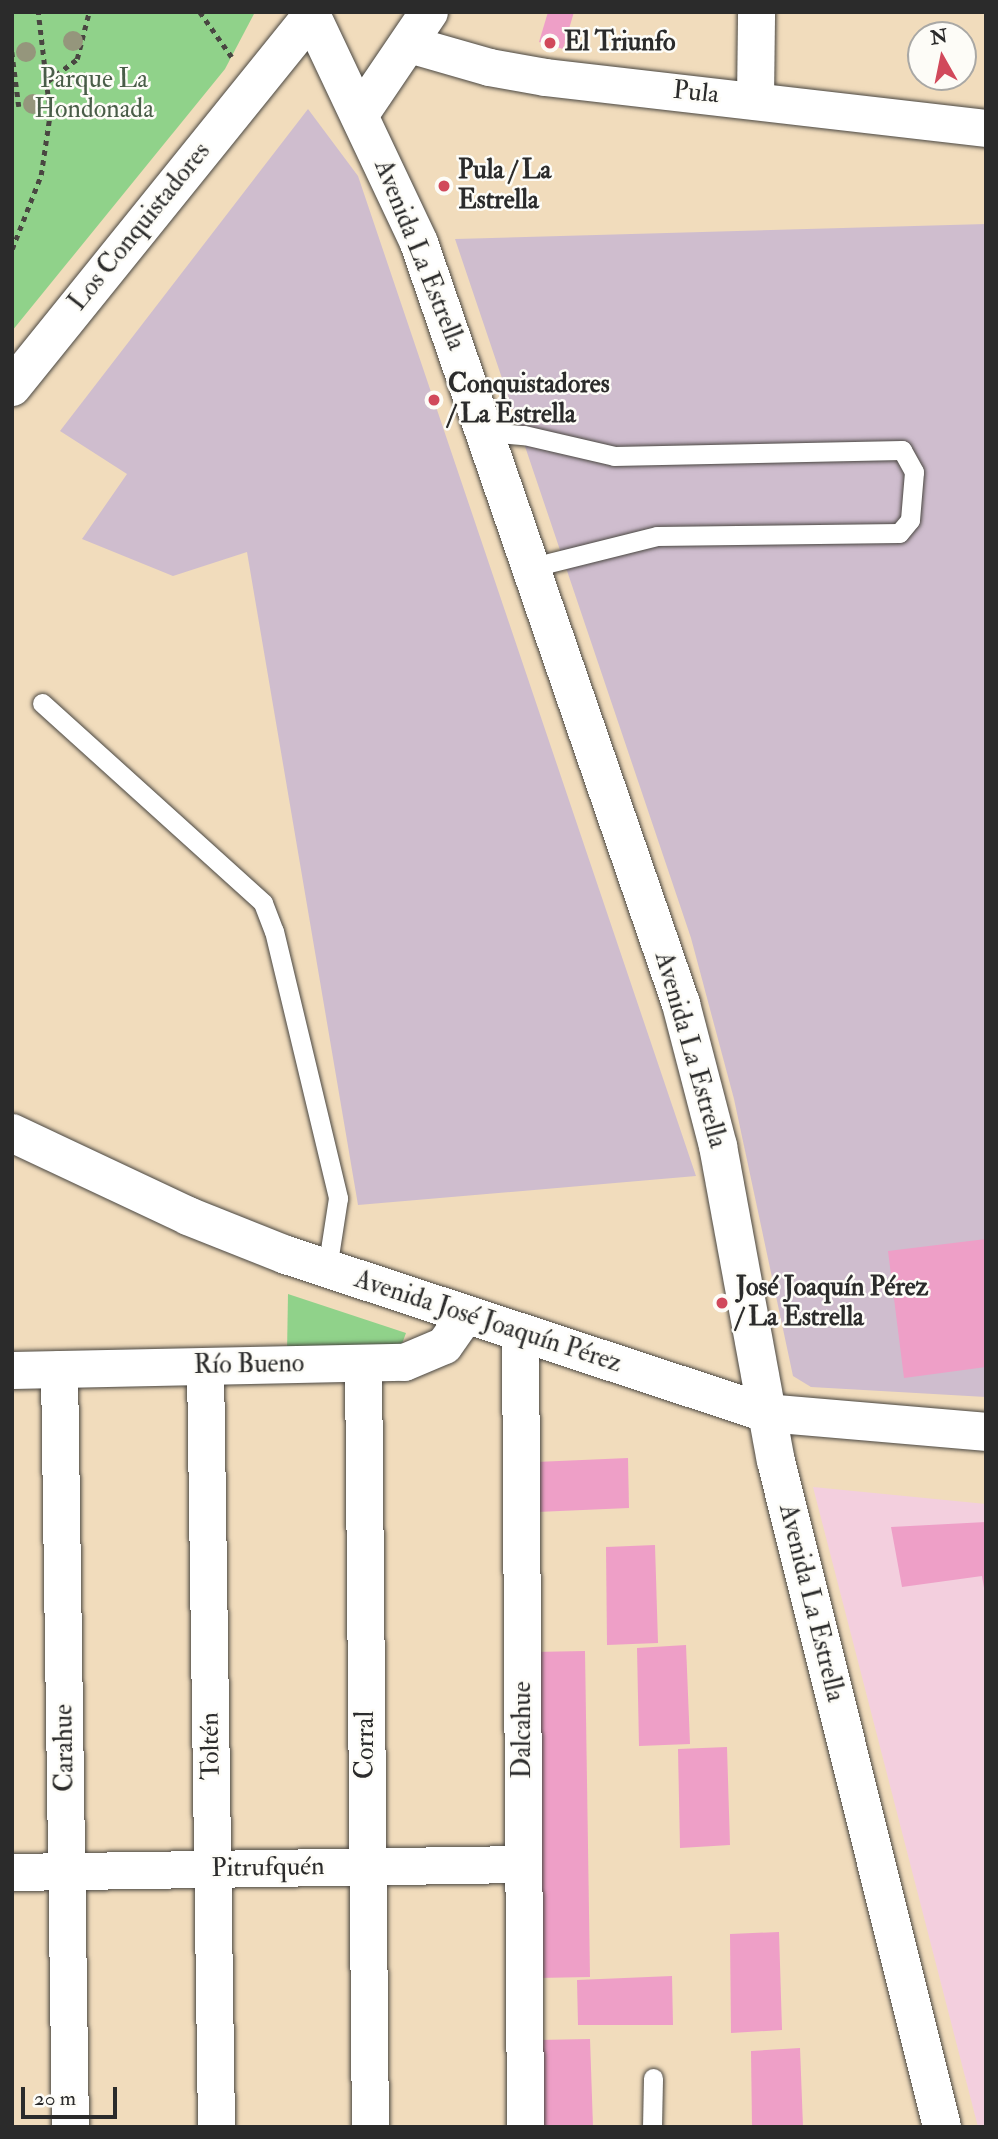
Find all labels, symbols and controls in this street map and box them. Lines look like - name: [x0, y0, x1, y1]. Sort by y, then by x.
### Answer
- north arrow: [907, 21, 977, 91]
- text: N: [929, 24, 949, 50]
- place label: El Triunfo: [564, 27, 675, 59]
- marker: El Triunfo: [542, 35, 558, 51]
- park label: Parque La Hondonada: [34, 64, 154, 126]
- street label: Pula: [671, 75, 721, 111]
- street label: Los Conquistadores: [63, 137, 217, 317]
- street label: Avenida La Estrella: [367, 155, 471, 355]
- place label: Pula / La Estrella: [458, 155, 551, 216]
- marker: Pula / La Estrella: [436, 178, 452, 194]
- place label: Conquistadores / La Estrella: [448, 369, 610, 430]
- marker: Conquistadores / La Estrella: [426, 392, 442, 408]
- street label: Avenida La Estrella: [647, 948, 733, 1152]
- street label: Avenida José Joaquín Pérez: [350, 1264, 626, 1380]
- place label: José Joaquín Pérez / La Estrella: [736, 1272, 928, 1334]
- marker: José Joaquín Pérez / La Estrella: [714, 1295, 730, 1311]
- street label: Río Bueno: [193, 1348, 305, 1382]
- street label: Avenida La Estrella: [771, 1501, 851, 1705]
- street label: Dalcahue: [507, 1681, 539, 1779]
- street label: Carahue: [49, 1704, 81, 1792]
- street label: Corral: [350, 1711, 382, 1779]
- street label: Toltén: [195, 1712, 227, 1780]
- street label: Pitrufquén: [211, 1851, 325, 1885]
- scale bar: [24, 2072, 121, 2116]
- text: 20 m: [34, 2085, 76, 2112]

